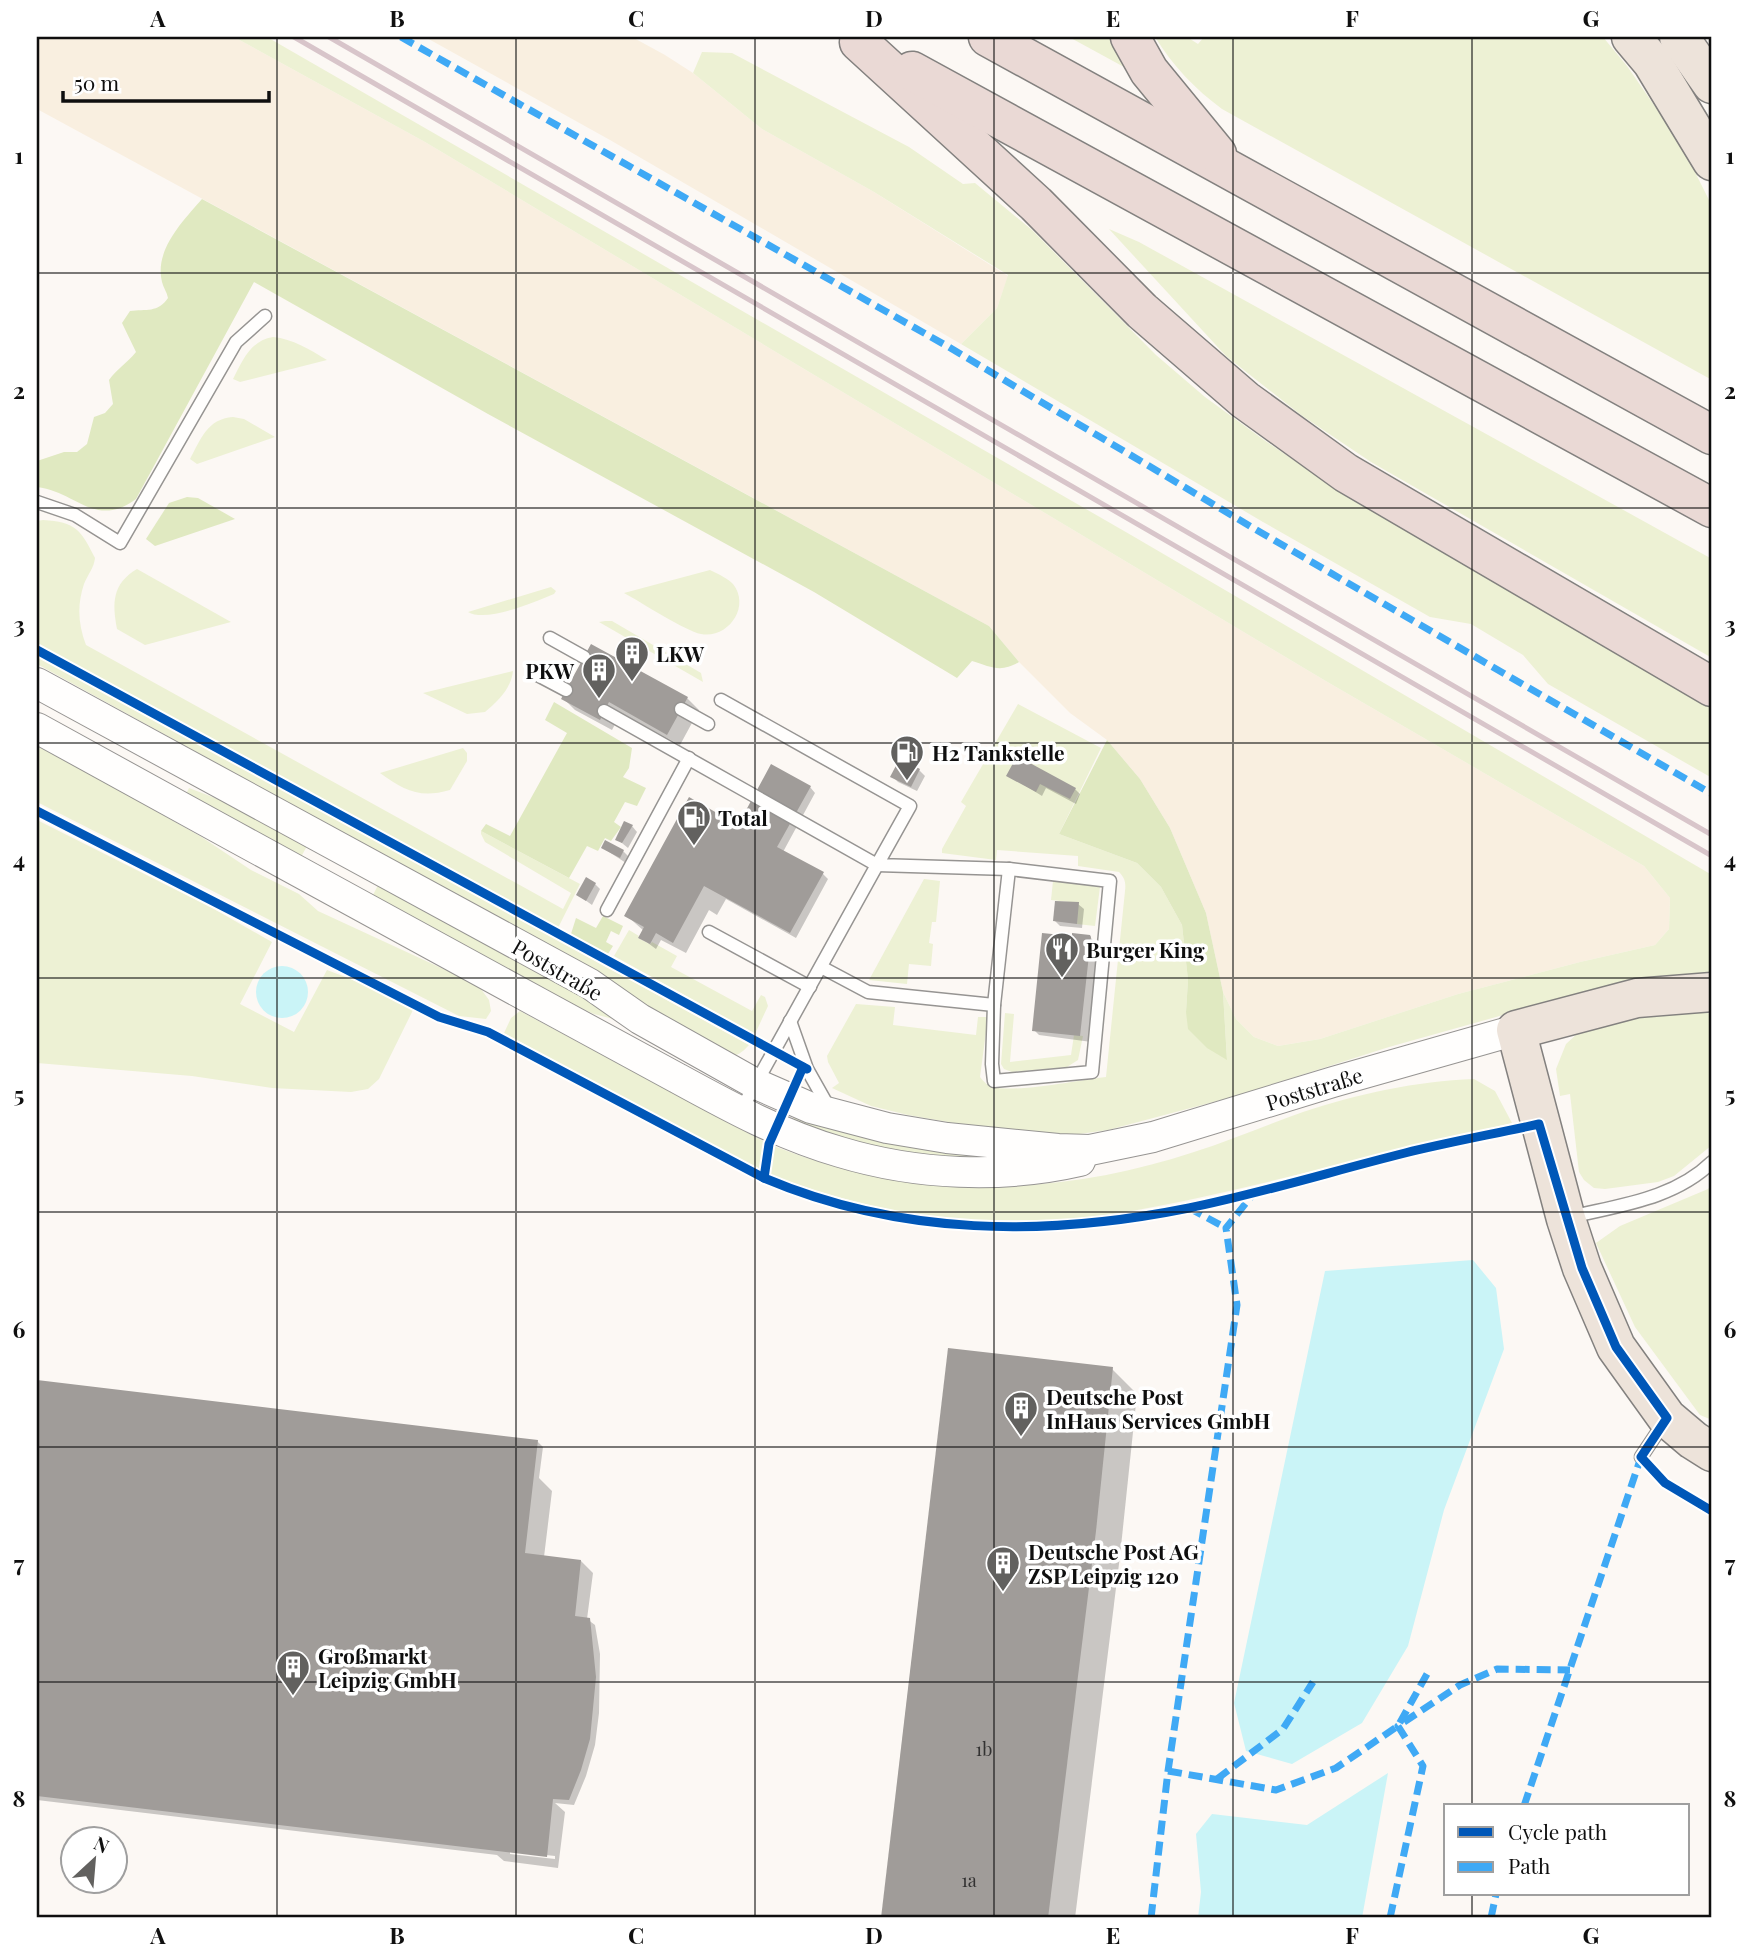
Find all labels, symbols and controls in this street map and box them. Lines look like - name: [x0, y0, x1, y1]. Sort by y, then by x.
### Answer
- text: A: [149, 2, 166, 33]
- text: B: [389, 2, 405, 33]
- text: C: [628, 2, 644, 33]
- text: D: [865, 2, 883, 33]
- text: E: [1106, 2, 1120, 33]
- text: F: [1345, 2, 1359, 33]
- text: G: [1583, 2, 1600, 33]
- scale bar: [63, 60, 270, 104]
- text: 50 m: [74, 68, 120, 96]
- text: 1: [15, 139, 24, 170]
- text: 1: [1726, 139, 1735, 170]
- text: 2: [13, 374, 25, 405]
- text: 2: [1724, 374, 1736, 405]
- text: 3: [13, 608, 25, 639]
- text: 3: [1724, 608, 1736, 639]
- building icon: LKW: [613, 634, 651, 683]
- place label: LKW: [656, 639, 705, 667]
- building icon: PKW: [580, 651, 618, 700]
- place label: PKW: [525, 656, 575, 684]
- fuel station icon: H2 Tankstelle: [888, 733, 926, 782]
- place label: H2 Tankstelle: [932, 738, 1065, 766]
- fuel station icon: Total: [675, 798, 713, 847]
- place label: Total: [718, 803, 768, 831]
- text: 4: [13, 843, 25, 874]
- text: 4: [1724, 843, 1736, 874]
- restaurant icon: Burger King: [1043, 930, 1081, 979]
- street label: Poststraße: [508, 932, 608, 1006]
- place label: Burger King: [1086, 935, 1205, 963]
- street label: Poststraße: [1262, 1060, 1366, 1116]
- text: 5: [14, 1078, 24, 1109]
- text: 5: [1725, 1078, 1735, 1109]
- text: 6: [13, 1313, 26, 1344]
- text: 6: [1724, 1313, 1737, 1344]
- place label: Deutsche Post InHaus Services GmbH: [1046, 1382, 1270, 1434]
- building icon: Deutsche Post InHaus Services GmbH: [1002, 1389, 1040, 1438]
- place label: Deutsche Post AG ZSP Leipzig 120: [1028, 1537, 1199, 1589]
- building icon: Deutsche Post AG ZSP Leipzig 120: [984, 1544, 1022, 1593]
- text: 7: [14, 1547, 25, 1578]
- text: 7: [1725, 1547, 1736, 1578]
- place label: Großmarkt Leipzig GmbH: [318, 1641, 457, 1693]
- building icon: Großmarkt Leipzig GmbH: [274, 1648, 312, 1697]
- house number: 1b: [976, 1737, 992, 1761]
- text: 8: [13, 1782, 25, 1813]
- text: 8: [1724, 1782, 1736, 1813]
- legend: [1444, 1804, 1690, 1896]
- text: Cycle path: [1508, 1817, 1608, 1845]
- north arrow: [60, 1826, 130, 1896]
- text: N: [90, 1829, 114, 1859]
- text: Path: [1508, 1851, 1551, 1879]
- house number: 1a: [961, 1868, 977, 1892]
- text: A: [149, 1919, 166, 1950]
- text: B: [389, 1919, 405, 1950]
- text: C: [628, 1919, 644, 1950]
- text: D: [865, 1919, 883, 1950]
- text: E: [1106, 1919, 1120, 1950]
- text: F: [1345, 1919, 1359, 1950]
- text: G: [1583, 1919, 1600, 1950]

